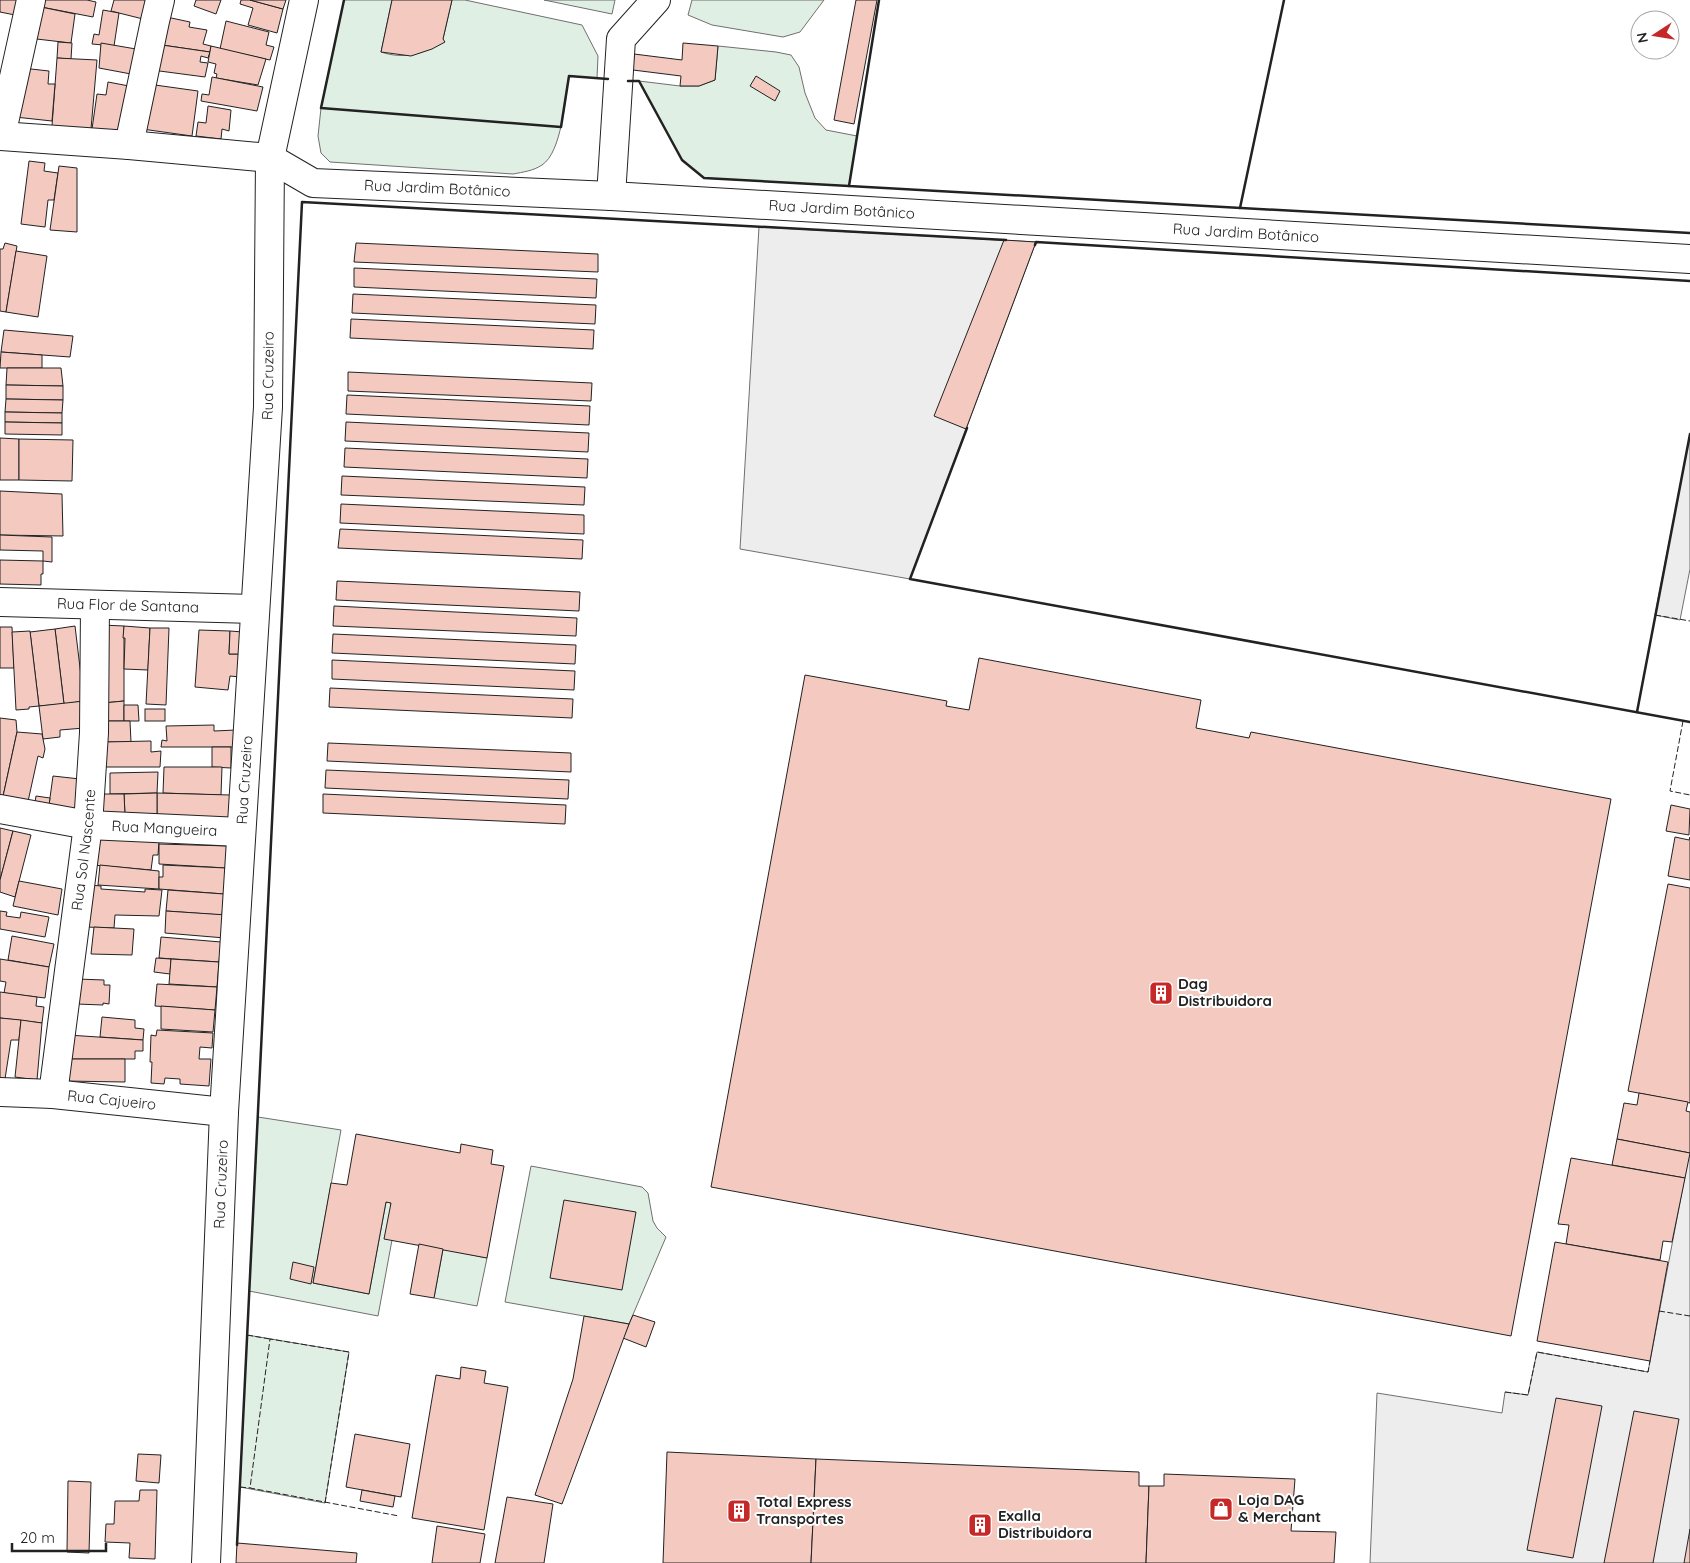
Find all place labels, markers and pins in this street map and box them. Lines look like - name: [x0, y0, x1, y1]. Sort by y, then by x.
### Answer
- place label: Dag Distribuidora: [1178, 974, 1272, 1010]
- building icon: Dag Distribuidora: [1148, 980, 1174, 1006]
- place label: Loja DAG & Merchant: [1238, 1490, 1321, 1526]
- place label: Total Express Transportes: [756, 1492, 852, 1528]
- shop icon: Loja DAG & Merchant: [1208, 1496, 1234, 1522]
- building icon: Total Express Transportes: [726, 1498, 752, 1524]
- place label: Exalla Distribuidora: [998, 1506, 1092, 1542]
- building icon: Exalla Distribuidora: [967, 1512, 993, 1538]

